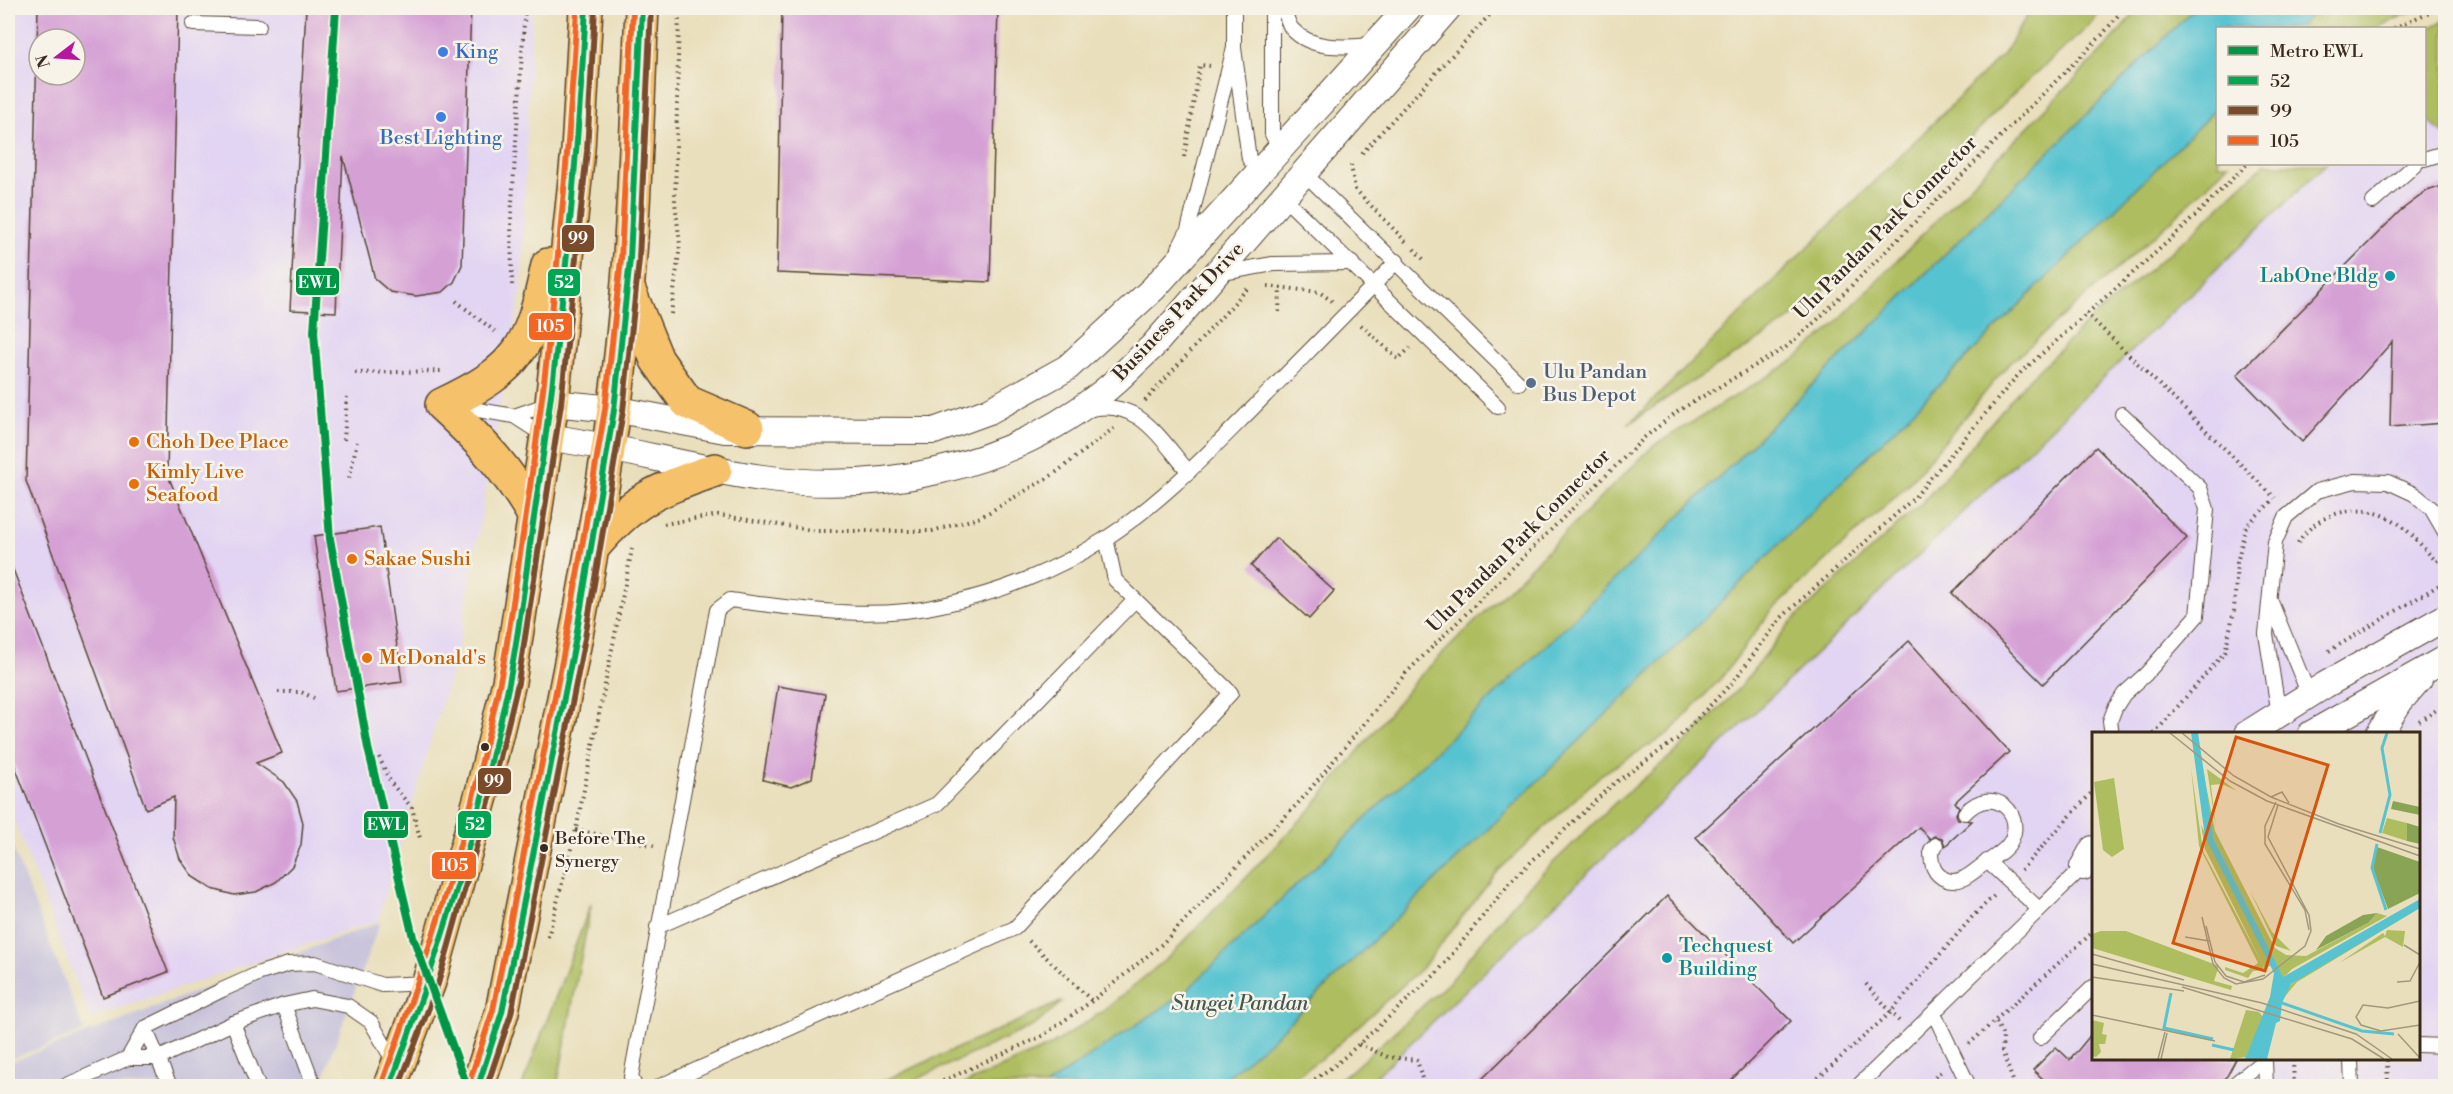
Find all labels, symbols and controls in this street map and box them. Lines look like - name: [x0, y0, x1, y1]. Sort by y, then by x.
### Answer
- north arrow: [27, 27, 87, 87]
- legend: [2216, 27, 2426, 165]
- place label: King: [455, 40, 499, 65]
- text: Metro EWL: [2270, 40, 2363, 63]
- marker: King: [436, 45, 450, 59]
- text: N: [32, 52, 55, 70]
- text: 52: [2270, 70, 2290, 93]
- text: 99: [2270, 100, 2292, 123]
- marker: Best Lighting: [434, 110, 448, 124]
- place label: Best Lighting: [379, 126, 503, 151]
- text: 105: [2270, 130, 2299, 153]
- street label: Ulu Pandan Park Connector: [1789, 131, 1983, 325]
- line badge: 99: [561, 224, 595, 253]
- text: 99: [568, 229, 588, 249]
- street label: Business Park Drive: [1107, 237, 1250, 387]
- place label: LabOne Bldg: [2260, 264, 2379, 289]
- line badge: EWL: [295, 267, 340, 296]
- line badge: 52: [547, 268, 581, 297]
- marker: LabOne Bldg: [2383, 269, 2397, 283]
- text: EWL: [298, 273, 336, 293]
- text: 52: [554, 273, 574, 293]
- line badge: 105: [528, 312, 573, 341]
- text: 105: [536, 317, 564, 337]
- place label: Ulu Pandan Bus Depot: [1542, 360, 1647, 408]
- marker: Ulu Pandan Bus Depot: [1524, 376, 1538, 390]
- place label: Choh Dee Place: [146, 430, 289, 455]
- marker: Choh Dee Place: [127, 435, 141, 449]
- street label: Ulu Pandan Park Connector: [1422, 444, 1616, 638]
- place label: Kimly Live Seafood: [146, 460, 244, 508]
- marker: Kimly Live Seafood: [127, 477, 141, 491]
- place label: Sakae Sushi: [364, 547, 472, 572]
- marker: Sakae Sushi: [345, 552, 359, 566]
- place label: McDonald's: [379, 646, 486, 671]
- marker: McDonald's: [360, 651, 374, 665]
- inset map: [2092, 732, 2420, 1061]
- unlabelled marker: [479, 741, 491, 753]
- line badge: 99: [477, 767, 512, 795]
- text: 99: [484, 772, 504, 792]
- line badge: EWL: [363, 810, 409, 839]
- line badge: 52: [457, 810, 492, 839]
- text: EWL: [367, 815, 405, 835]
- text: 52: [465, 815, 485, 835]
- place label: Before The Synergy: [554, 827, 646, 873]
- marker: Before The Synergy: [538, 842, 550, 854]
- line badge: 105: [431, 851, 477, 880]
- text: 105: [440, 856, 468, 876]
- place label: Techquest Building: [1678, 934, 1773, 982]
- marker: Techquest Building: [1660, 951, 1674, 965]
- water label: Sungei Pandan: [1171, 991, 1309, 1017]

